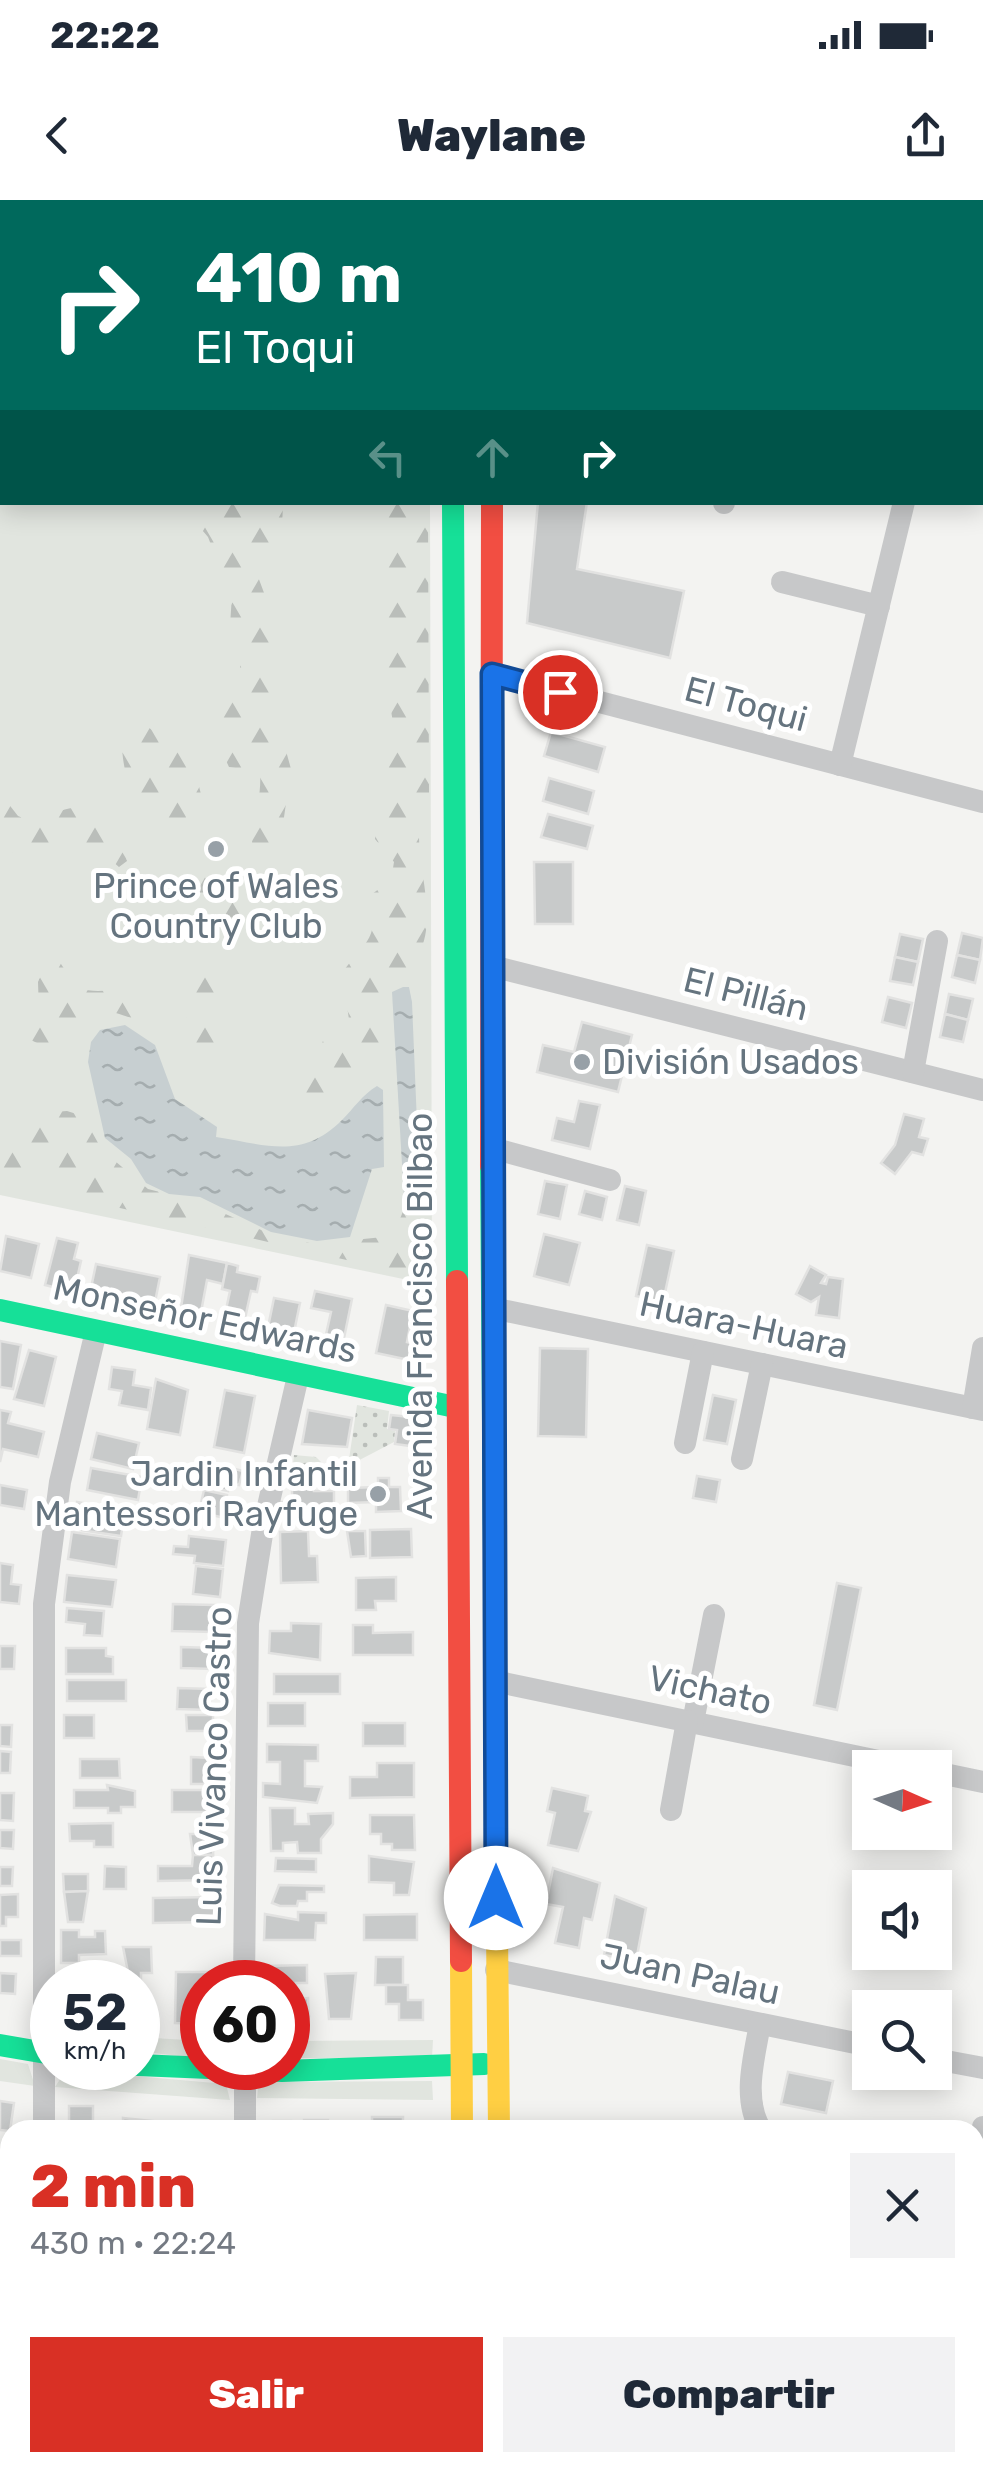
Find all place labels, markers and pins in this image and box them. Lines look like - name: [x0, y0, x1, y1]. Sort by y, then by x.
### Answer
- pin: [518, 650, 603, 735]
- marker: Prince of Wales Country Club: [205, 838, 227, 860]
- place label: Prince of Wales Country Club: [93, 865, 339, 947]
- place label: División Usados: [602, 1041, 859, 1083]
- marker: División Usados: [571, 1051, 593, 1073]
- place label: Jardin Infantil Mantessori Rayfuge: [34, 1453, 358, 1535]
- marker: Jardin Infantil Mantessori Rayfuge: [367, 1483, 389, 1505]

